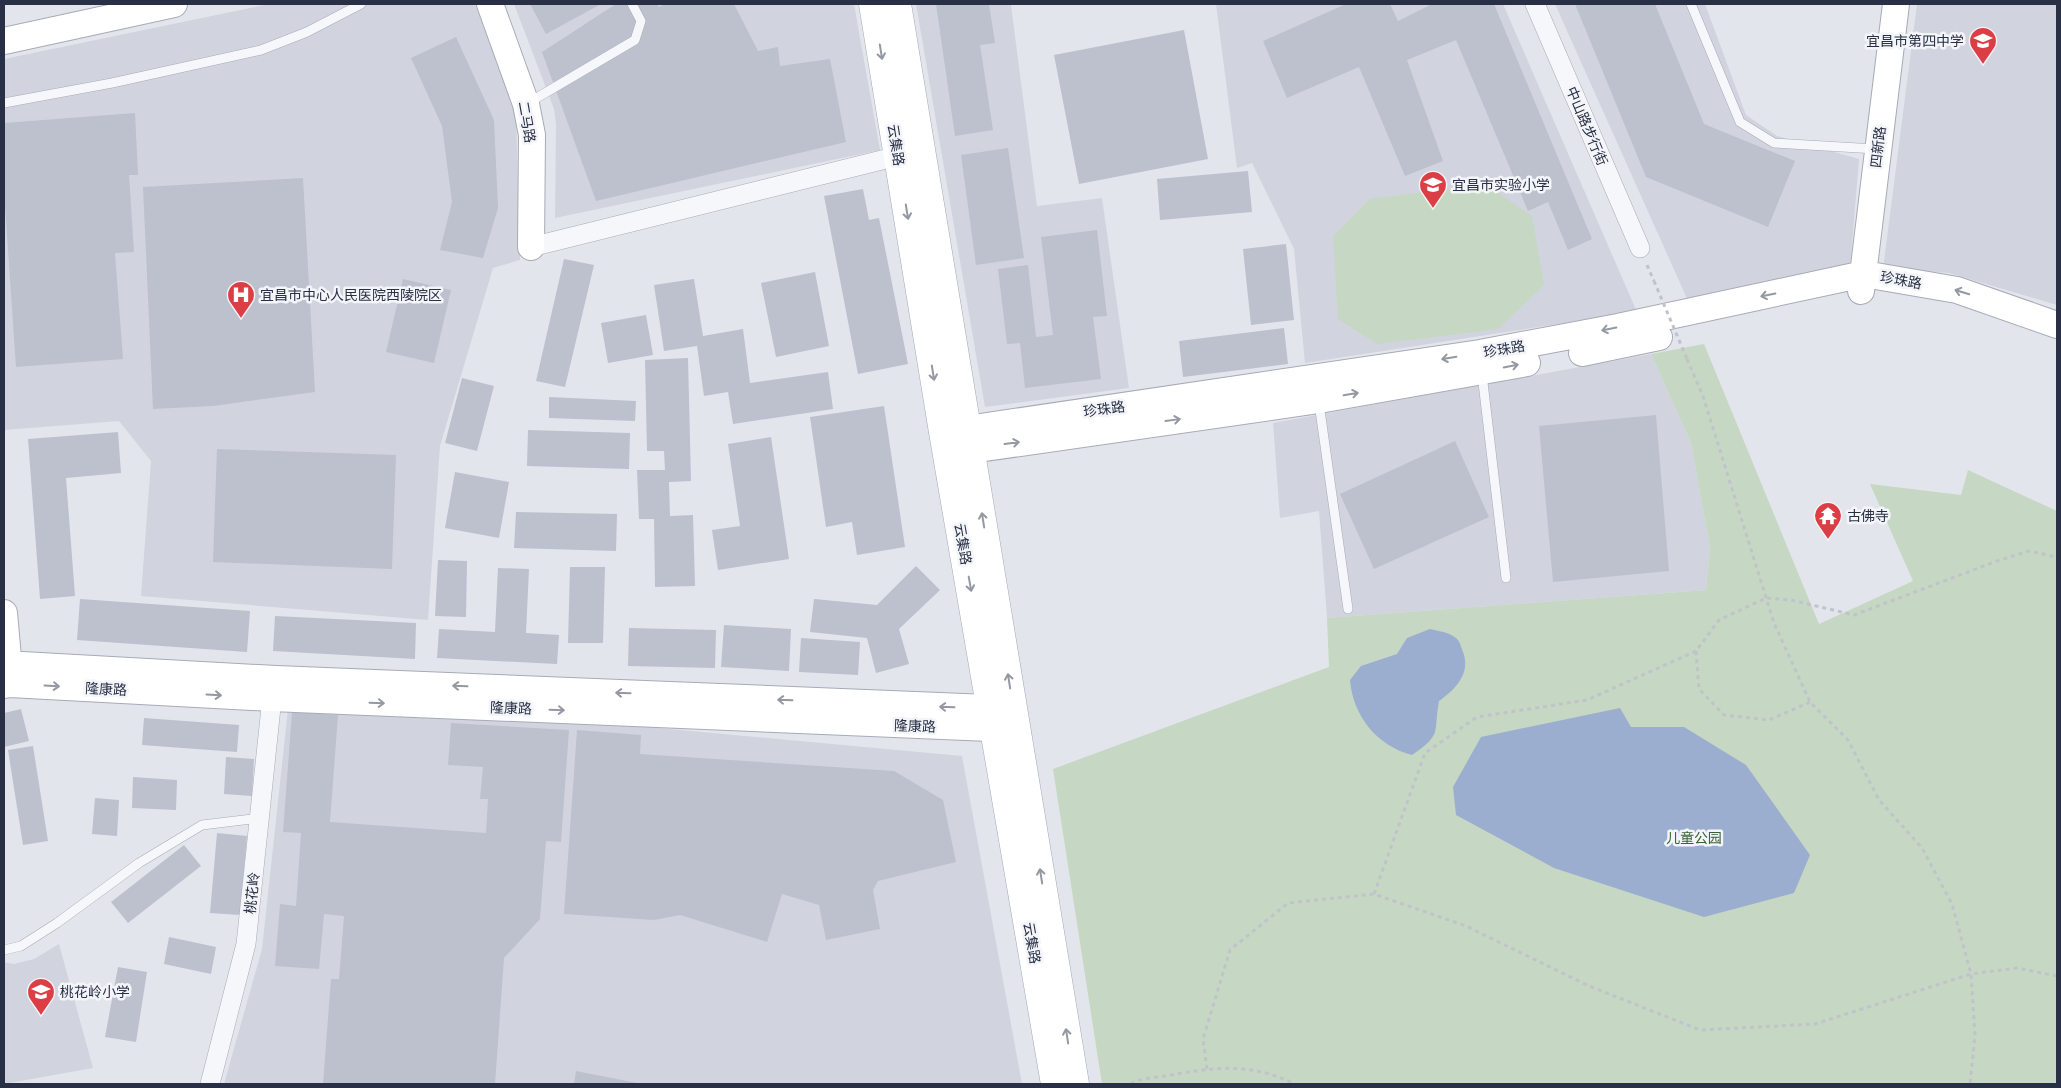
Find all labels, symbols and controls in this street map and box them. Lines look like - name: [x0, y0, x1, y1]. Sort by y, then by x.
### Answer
- school or university icon: 宜昌市第四中学: [1968, 26, 1998, 65]
- place label: 宜昌市第四中学: [1866, 32, 1964, 50]
- one-way arrow: [876, 43, 886, 59]
- street label: 中山路步行街: [1562, 84, 1612, 168]
- street label: 二马路: [514, 100, 540, 144]
- street label: 云集路: [884, 123, 908, 167]
- street label: 四新路: [1867, 125, 1889, 169]
- school or university icon: 宜昌市实验小学: [1418, 170, 1448, 209]
- place label: 宜昌市实验小学: [1452, 176, 1550, 194]
- one-way arrow: [902, 204, 912, 220]
- street label: 珍珠路: [1879, 267, 1923, 293]
- hospital icon: 宜昌市中心人民医院西陵院区: [226, 280, 256, 319]
- place label: 宜昌市中心人民医院西陵院区: [260, 286, 442, 304]
- one-way arrow: [1954, 286, 1970, 296]
- one-way arrow: [1760, 291, 1776, 300]
- one-way arrow: [1601, 325, 1617, 334]
- street label: 珍珠路: [1482, 336, 1526, 362]
- one-way arrow: [1442, 353, 1458, 363]
- one-way arrow: [1503, 361, 1519, 370]
- one-way arrow: [929, 364, 939, 380]
- one-way arrow: [1343, 389, 1359, 399]
- street label: 珍珠路: [1082, 397, 1126, 421]
- one-way arrow: [1165, 415, 1181, 425]
- one-way arrow: [1004, 438, 1020, 448]
- temple icon: 古佛寺: [1813, 501, 1843, 540]
- place label: 古佛寺: [1847, 507, 1889, 525]
- one-way arrow: [977, 513, 987, 529]
- street label: 云集路: [950, 522, 976, 566]
- one-way arrow: [966, 576, 976, 592]
- one-way arrow: [1004, 673, 1014, 689]
- street label: 隆康路: [85, 679, 127, 699]
- one-way arrow: [44, 681, 60, 690]
- one-way arrow: [453, 682, 469, 691]
- one-way arrow: [615, 689, 631, 698]
- one-way arrow: [206, 690, 222, 699]
- one-way arrow: [777, 695, 794, 705]
- one-way arrow: [369, 698, 385, 707]
- street label: 隆康路: [490, 698, 532, 718]
- one-way arrow: [940, 702, 956, 712]
- one-way arrow: [548, 706, 564, 715]
- street label: 隆康路: [894, 716, 936, 736]
- park label: 儿童公园: [1666, 829, 1722, 847]
- one-way arrow: [1036, 868, 1046, 884]
- street label: 桃花岭: [241, 871, 263, 915]
- street label: 云集路: [1019, 921, 1045, 965]
- school or university icon: 桃花岭小学: [26, 977, 56, 1016]
- place label: 桃花岭小学: [60, 983, 130, 1001]
- one-way arrow: [1062, 1028, 1072, 1044]

